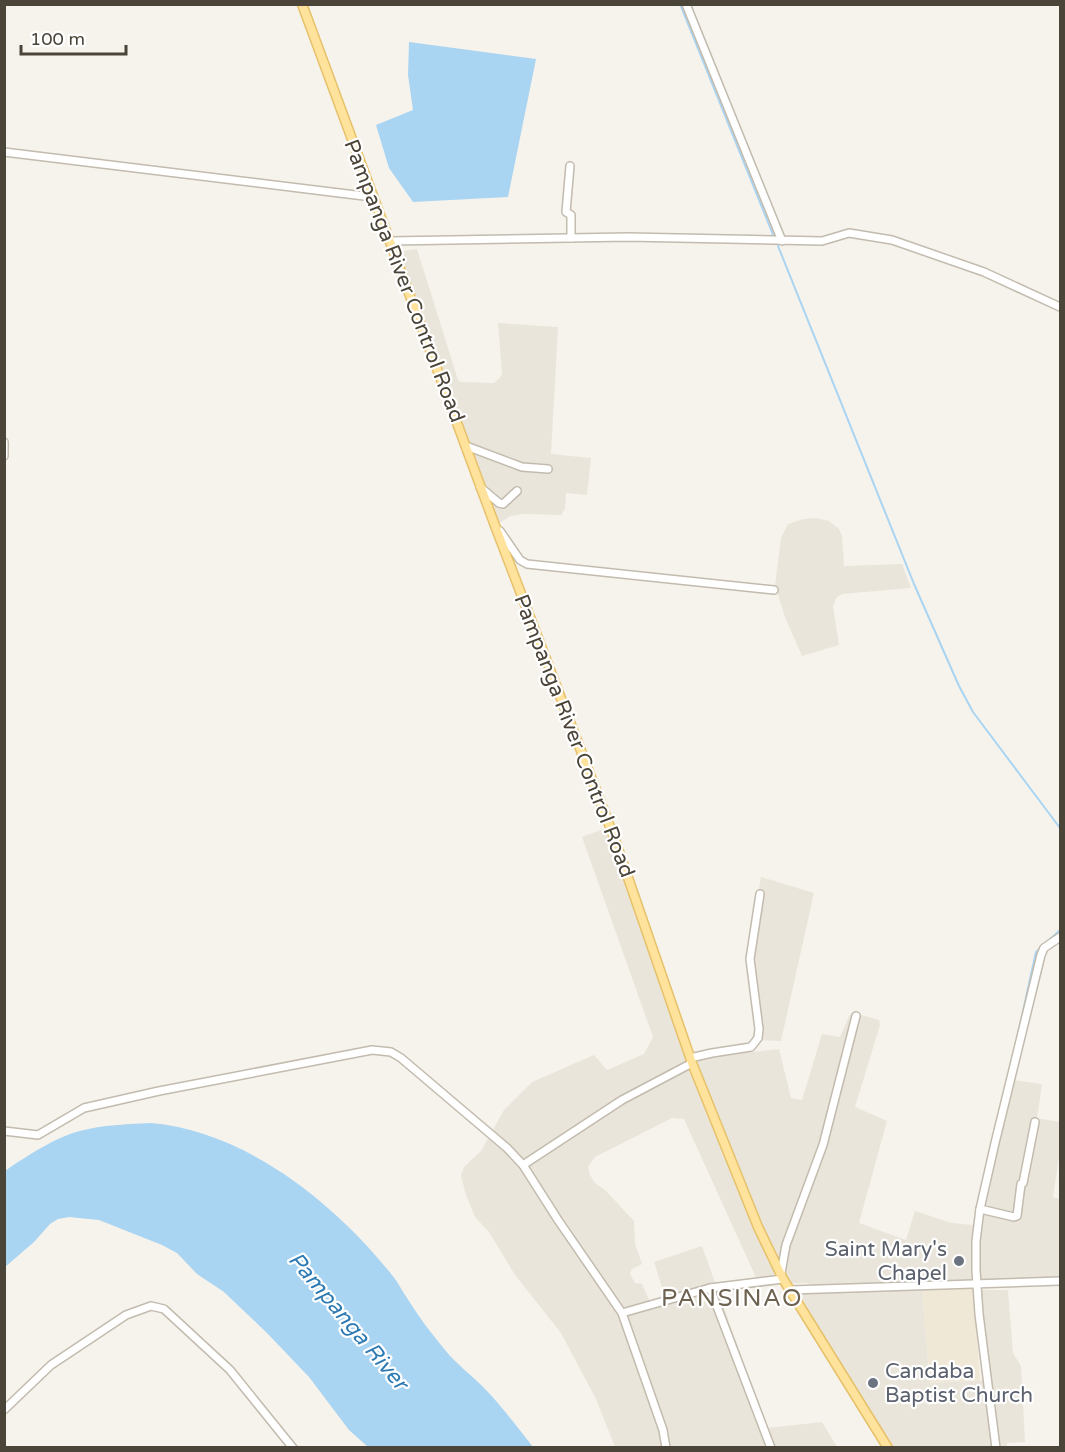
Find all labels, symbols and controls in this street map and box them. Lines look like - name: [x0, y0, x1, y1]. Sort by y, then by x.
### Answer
- scale bar: [21, 18, 126, 56]
- text: 100 m: [30, 28, 85, 50]
- street label: Pampanga River Control Road: [338, 136, 470, 426]
- street label: Pampanga River Control Road: [508, 591, 640, 881]
- place label: Saint Mary's Chapel: [825, 1237, 947, 1286]
- water label: Pampanga River: [283, 1247, 415, 1397]
- marker: Saint Mary's Chapel: [952, 1254, 966, 1268]
- district label: PANSINAO: [661, 1284, 803, 1313]
- place label: Candaba Baptist Church: [885, 1359, 1033, 1408]
- marker: Candaba Baptist Church: [866, 1376, 880, 1390]

